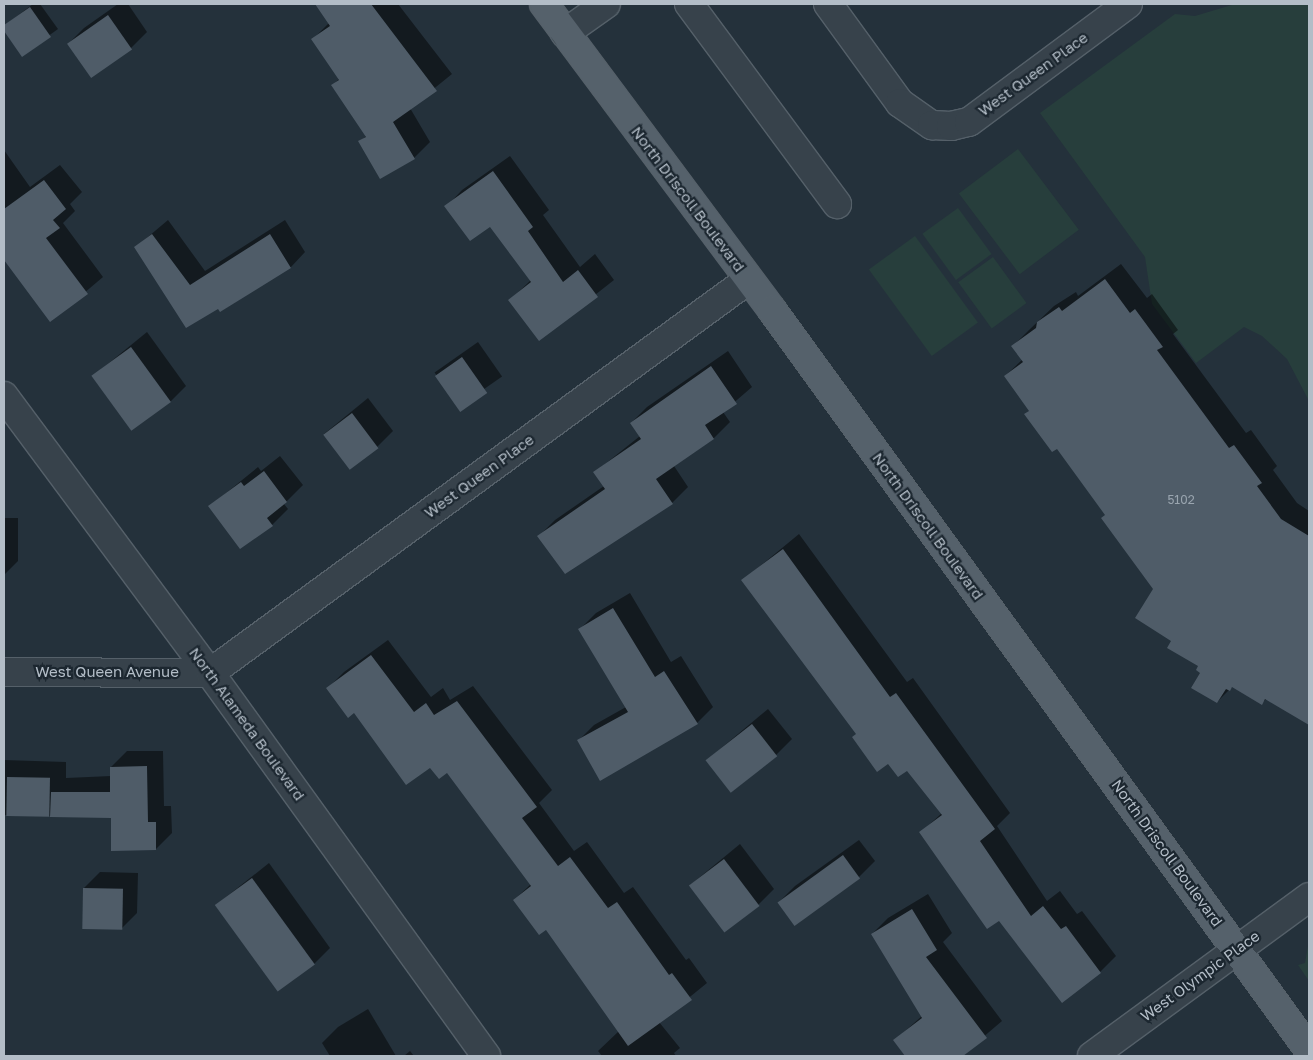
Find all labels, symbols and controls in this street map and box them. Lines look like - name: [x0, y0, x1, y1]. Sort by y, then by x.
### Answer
- street label: West Queen Place: [975, 28, 1091, 120]
- street label: North Driscoll Boulevard: [628, 123, 748, 275]
- street label: West Queen Place: [421, 430, 537, 522]
- street label: North Driscoll Boulevard: [869, 449, 987, 603]
- house number: 5102: [1167, 493, 1195, 507]
- street label: North Alameda Boulevard: [185, 644, 309, 804]
- street label: West Queen Avenue: [35, 663, 179, 681]
- street label: North Driscoll Boulevard: [1108, 776, 1226, 930]
- street label: West Olympic Place: [1137, 927, 1263, 1025]

